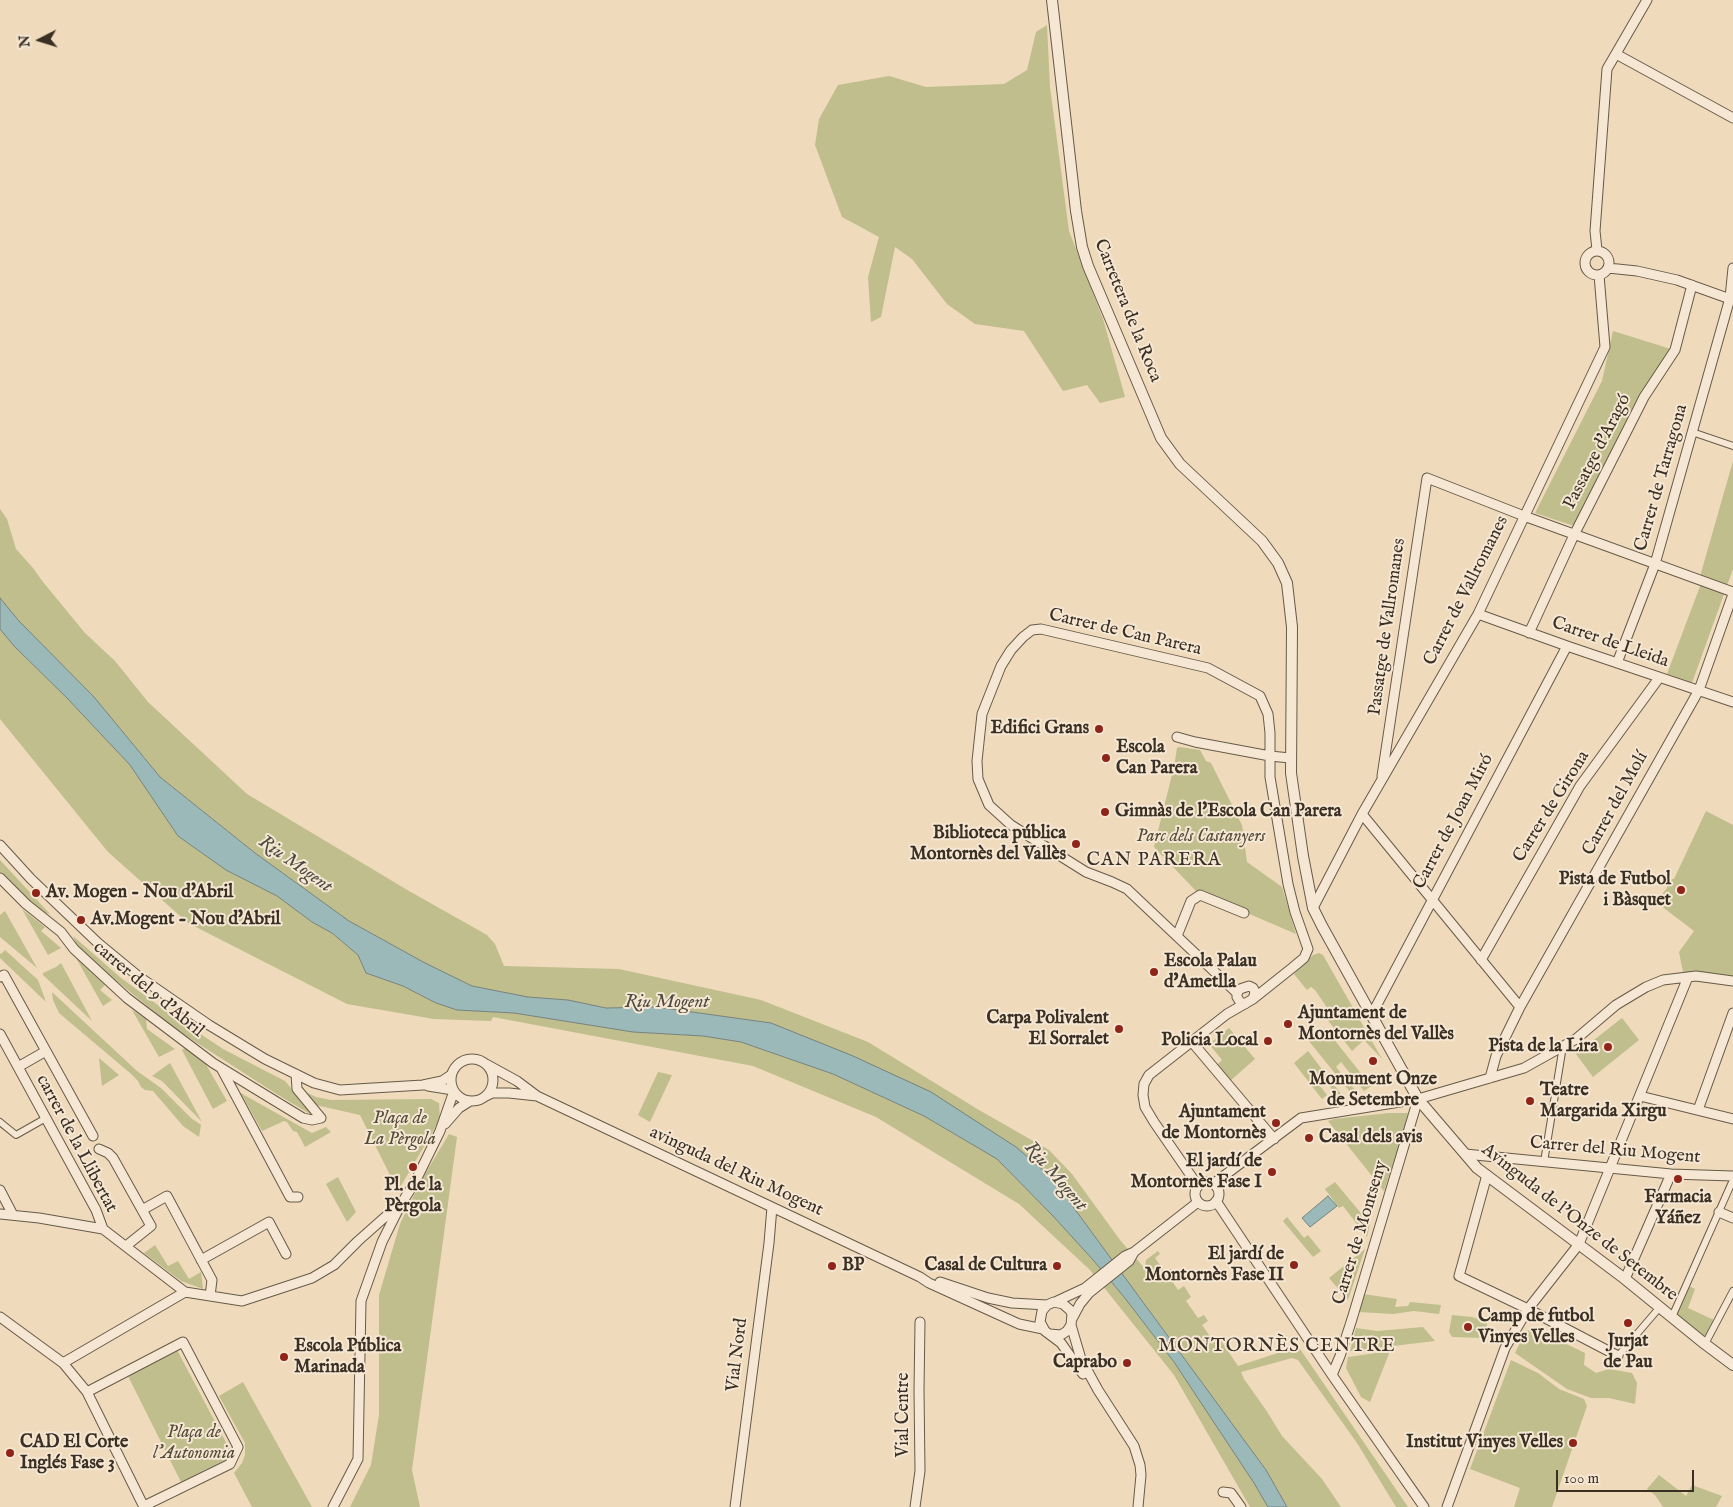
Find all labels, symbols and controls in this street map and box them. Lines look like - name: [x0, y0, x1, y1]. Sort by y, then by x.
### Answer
- north arrow: [15, 15, 65, 65]
- text: N: [16, 34, 35, 48]
- street label: Carretera de la Roca: [1088, 236, 1166, 386]
- street label: Passatge d'Aragó: [1560, 391, 1636, 513]
- street label: Carrer de Tarragona: [1631, 402, 1693, 554]
- street label: Carrer de Vallromanes: [1420, 513, 1514, 669]
- street label: Passatge de Vallromanes: [1365, 537, 1411, 717]
- street label: Carrer de Can Parera: [1047, 605, 1203, 661]
- street label: Carrer de Lleida: [1549, 613, 1671, 673]
- place label: Edifici Grans: [991, 718, 1089, 740]
- marker: Edifici Grans: [1093, 723, 1105, 735]
- place label: Escola Can Parera: [1116, 737, 1197, 780]
- street label: Carrer de Girona: [1509, 747, 1595, 867]
- street label: Carrer del Molí: [1579, 748, 1653, 860]
- street label: Carrer de Joan Miró: [1409, 751, 1499, 893]
- marker: Escola Can Parera: [1100, 752, 1112, 764]
- place label: Gimnàs de l'Escola Can Parera: [1115, 801, 1342, 823]
- marker: Gimnàs de l'Escola Can Parera: [1099, 806, 1111, 818]
- place label: Biblioteca pública Montornès del Vallès: [910, 823, 1066, 866]
- park label: Parc dels Castanyers: [1137, 826, 1265, 848]
- water label: Riu Mogent: [254, 831, 336, 899]
- marker: Biblioteca pública Montornès del Vallès: [1070, 838, 1082, 850]
- district label: CAN PARERA: [1085, 850, 1223, 872]
- place label: Pista de Futbol i Bàsquet: [1559, 869, 1671, 912]
- place label: Av. Mogen - Nou d'Abril: [46, 882, 233, 904]
- marker: Pista de Futbol i Bàsquet: [1675, 884, 1687, 896]
- marker: Av. Mogen - Nou d'Abril: [30, 887, 42, 899]
- place label: Av.Mogent - Nou d'Abril: [91, 909, 280, 931]
- marker: Av.Mogent - Nou d'Abril: [75, 914, 87, 926]
- street label: carrer del 9 d'Abril: [88, 937, 208, 1043]
- place label: Escola Palau d'Ametlla: [1164, 951, 1257, 994]
- marker: Escola Palau d'Ametlla: [1148, 966, 1160, 978]
- water label: Riu Mogent: [625, 992, 709, 1014]
- place label: Ajuntament de Montornès del Vallès: [1298, 1003, 1454, 1046]
- place label: Carpa Polivalent El Sorralet: [986, 1008, 1109, 1050]
- marker: Ajuntament de Montornès del Vallès: [1282, 1018, 1294, 1030]
- marker: Carpa Polivalent El Sorralet: [1113, 1023, 1125, 1035]
- place label: Policia Local: [1161, 1030, 1258, 1052]
- marker: Policia Local: [1262, 1035, 1274, 1047]
- place label: Pista de la Lira: [1488, 1036, 1598, 1058]
- marker: Pista de la Lira: [1602, 1041, 1614, 1053]
- marker: Monument Onze de Setembre: [1367, 1055, 1379, 1067]
- place label: Monument Onze de Setembre: [1309, 1069, 1437, 1112]
- street label: carrer de la Llibertat: [31, 1071, 121, 1217]
- place label: Teatre Margarida Xirgu: [1540, 1080, 1667, 1122]
- marker: Teatre Margarida Xirgu: [1524, 1095, 1536, 1107]
- place label: Ajuntament de Montornès: [1162, 1102, 1266, 1144]
- park label: Plaça de La Pèrgola: [364, 1108, 436, 1150]
- marker: Ajuntament de Montornès: [1270, 1117, 1282, 1129]
- street label: avinguda del Riu Mogent: [646, 1122, 826, 1222]
- place label: Casal dels avis: [1319, 1127, 1422, 1149]
- marker: Casal dels avis: [1303, 1132, 1315, 1144]
- street label: Carrer del Riu Mogent: [1529, 1133, 1701, 1169]
- water label: Riu Mogent: [1019, 1137, 1091, 1217]
- street label: Avinguda de l'Onze de Setembre: [1477, 1140, 1681, 1306]
- place label: El jardí de Montornès Fase I: [1130, 1151, 1262, 1194]
- street label: Carrer de Montseny: [1329, 1158, 1393, 1308]
- marker: Pl. de la Pèrgola: [407, 1161, 419, 1173]
- marker: El jardí de Montornès Fase I: [1266, 1166, 1278, 1178]
- marker: Farmacia Yáñez: [1672, 1173, 1684, 1185]
- place label: Pl. de la Pèrgola: [384, 1175, 442, 1218]
- place label: Farmacia Yáñez: [1644, 1187, 1712, 1230]
- place label: El jardí de Montornès Fase II: [1145, 1244, 1284, 1286]
- place label: BP: [842, 1255, 864, 1277]
- place label: Casal de Cultura: [925, 1255, 1047, 1277]
- marker: El jardí de Montornès Fase II: [1288, 1259, 1300, 1271]
- marker: BP: [826, 1260, 838, 1272]
- marker: Casal de Cultura: [1051, 1260, 1063, 1272]
- place label: Camp de futbol Vinyes Velles: [1478, 1306, 1594, 1348]
- street label: Vial Nord: [723, 1317, 753, 1393]
- marker: Jurjat de Pau: [1622, 1317, 1634, 1329]
- marker: Camp de futbol Vinyes Velles: [1462, 1321, 1474, 1333]
- place label: Jurjat de Pau: [1603, 1331, 1653, 1374]
- place label: Escola Pública Marinada: [294, 1336, 401, 1378]
- district label: MONTORNÈS CENTRE: [1156, 1336, 1398, 1358]
- marker: Escola Pública Marinada: [278, 1351, 290, 1363]
- place label: Caprabo: [1053, 1352, 1117, 1374]
- marker: Caprabo: [1121, 1357, 1133, 1369]
- street label: Vial Centre: [893, 1373, 915, 1457]
- park label: Plaça de l'Autonomia: [153, 1422, 235, 1465]
- place label: CAD El Corte Inglés Fase 3: [20, 1432, 128, 1475]
- place label: Institut Vinyes Velles: [1406, 1432, 1563, 1454]
- marker: Institut Vinyes Velles: [1567, 1437, 1579, 1449]
- marker: CAD El Corte Inglés Fase 3: [4, 1447, 16, 1459]
- scale bar: [1558, 1460, 1696, 1492]
- text: 100 m: [1564, 1469, 1599, 1488]

